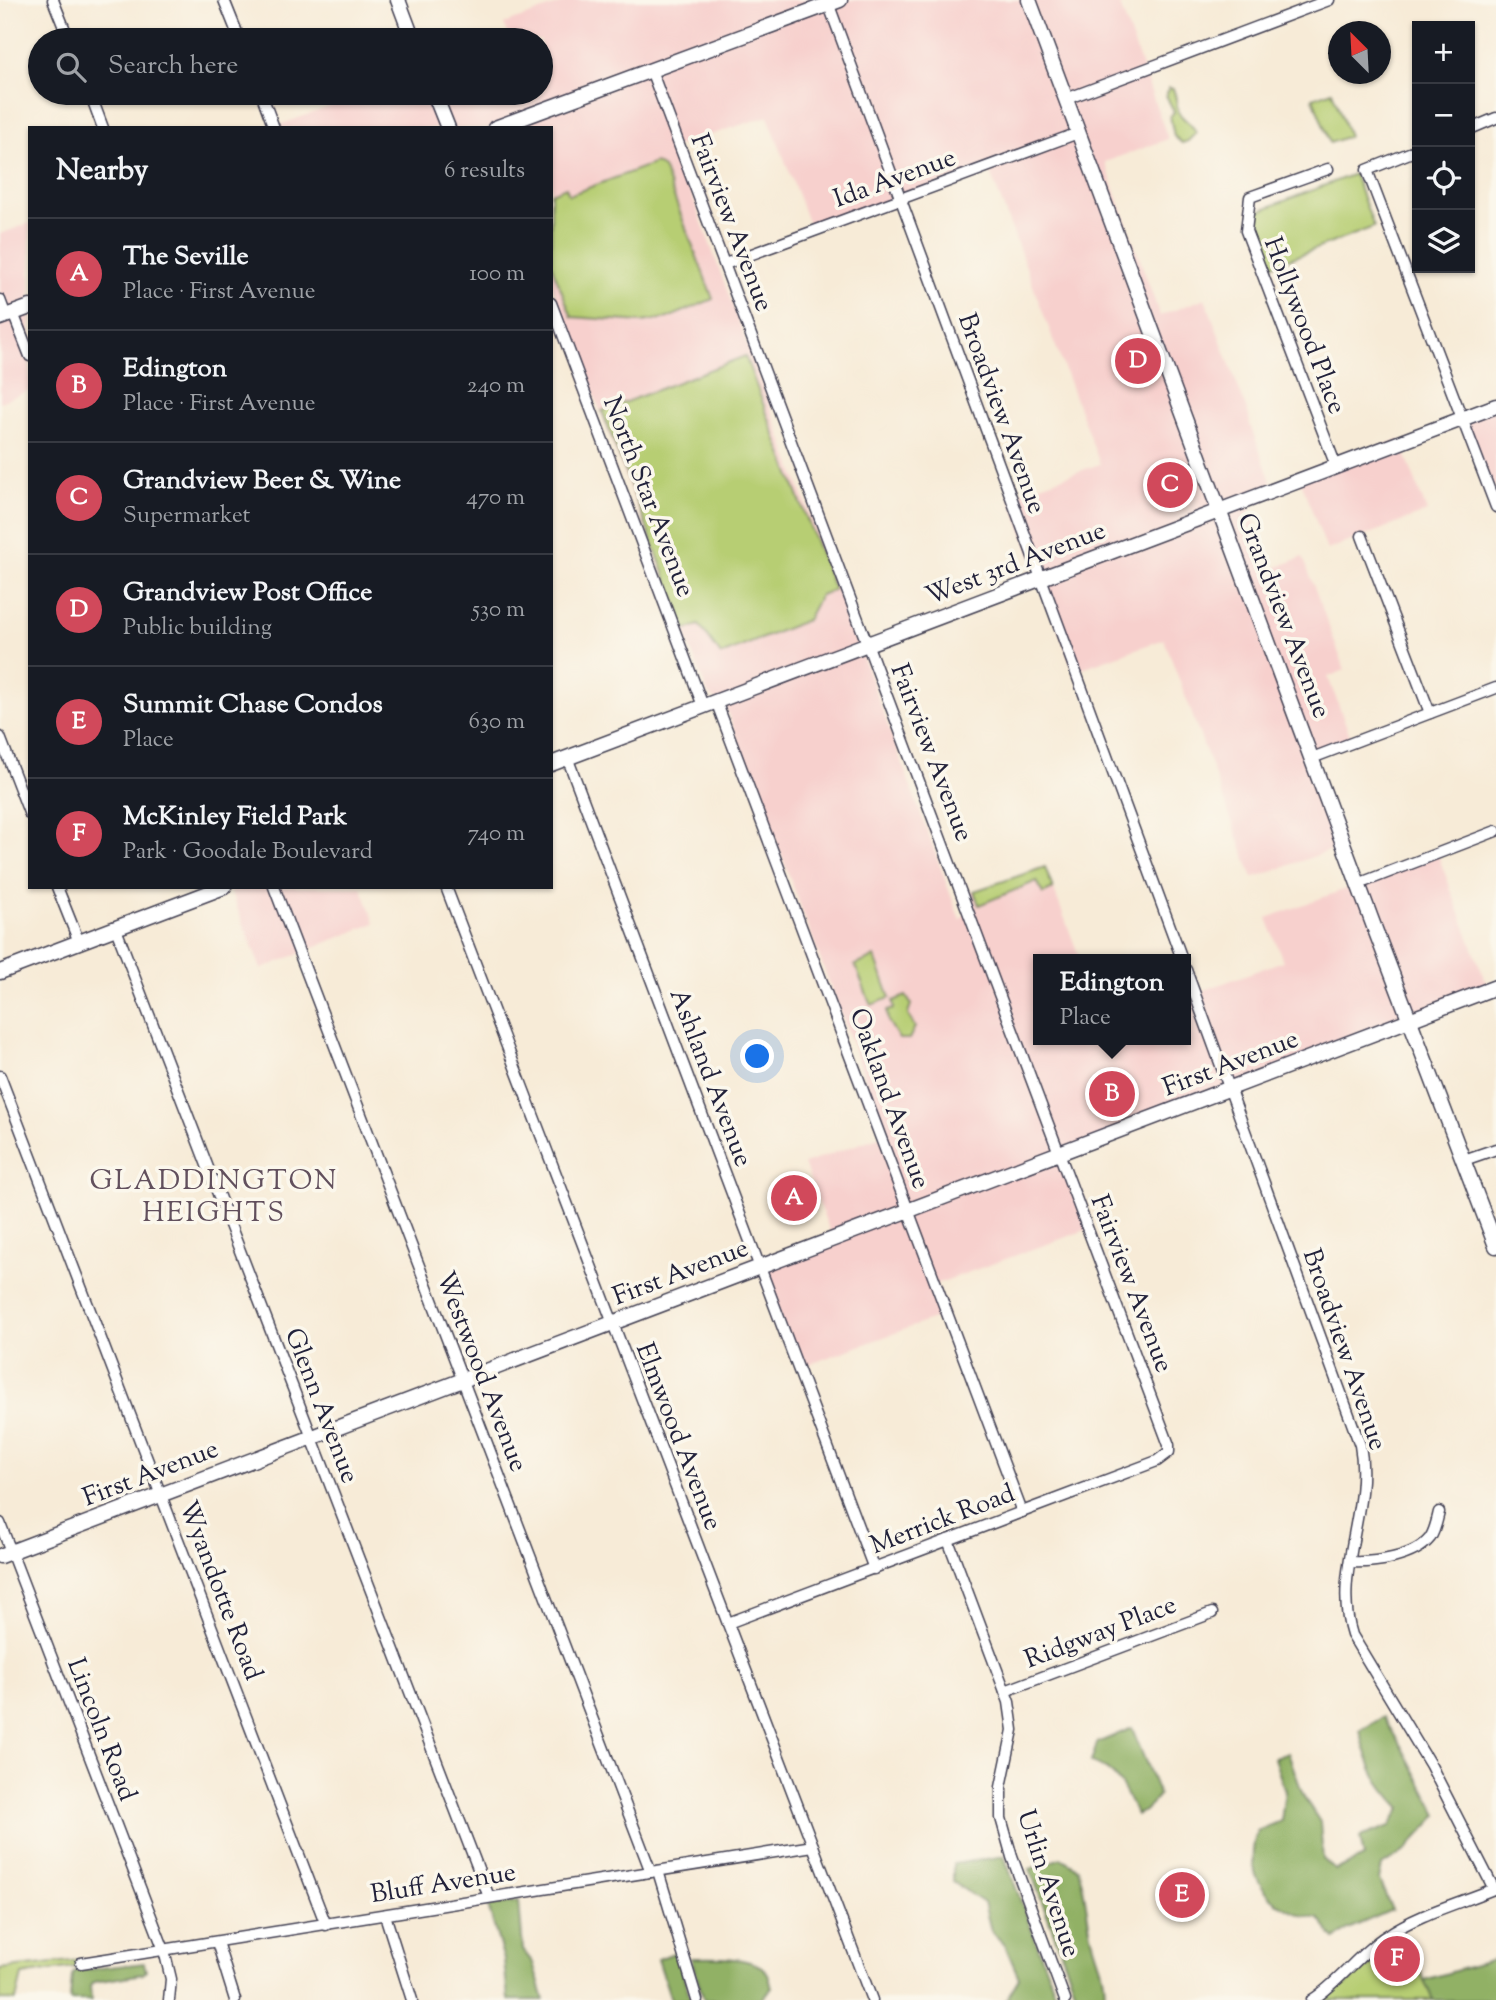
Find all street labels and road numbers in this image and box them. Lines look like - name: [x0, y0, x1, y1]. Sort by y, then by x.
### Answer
- street label: Fairview Avenue: [680, 129, 782, 317]
- street label: Ida Avenue: [829, 140, 961, 219]
- street label: Hollywood Place: [1253, 232, 1354, 420]
- street label: Broadview Avenue: [947, 308, 1054, 519]
- street label: North Star Avenue: [592, 391, 703, 603]
- street label: Grandview Avenue: [1227, 508, 1339, 724]
- street label: West 3rd Avenue: [920, 513, 1111, 616]
- street label: Fairview Avenue: [880, 659, 982, 847]
- street label: Ashland Avenue: [659, 983, 761, 1172]
- street label: Oakland Avenue: [839, 1003, 938, 1194]
- street label: First Avenue: [1158, 1022, 1304, 1107]
- street label: Fairview Avenue: [1080, 1190, 1182, 1378]
- street label: First Avenue: [608, 1231, 754, 1316]
- street label: Broadview Avenue: [1292, 1244, 1395, 1456]
- street label: Westwood Avenue: [425, 1266, 536, 1477]
- street label: Glenn Avenue: [274, 1323, 367, 1489]
- street label: Elmwood Avenue: [625, 1338, 730, 1536]
- street label: First Avenue: [78, 1432, 224, 1517]
- street label: Merrick Road: [865, 1476, 1021, 1565]
- street label: Wyandotte Road: [168, 1496, 271, 1686]
- street label: Ridgway Place: [1020, 1587, 1182, 1679]
- street label: Lincoln Road: [56, 1653, 145, 1807]
- street label: Urlin Avenue: [1006, 1805, 1089, 1962]
- street label: Bluff Avenue: [368, 1855, 519, 1914]

